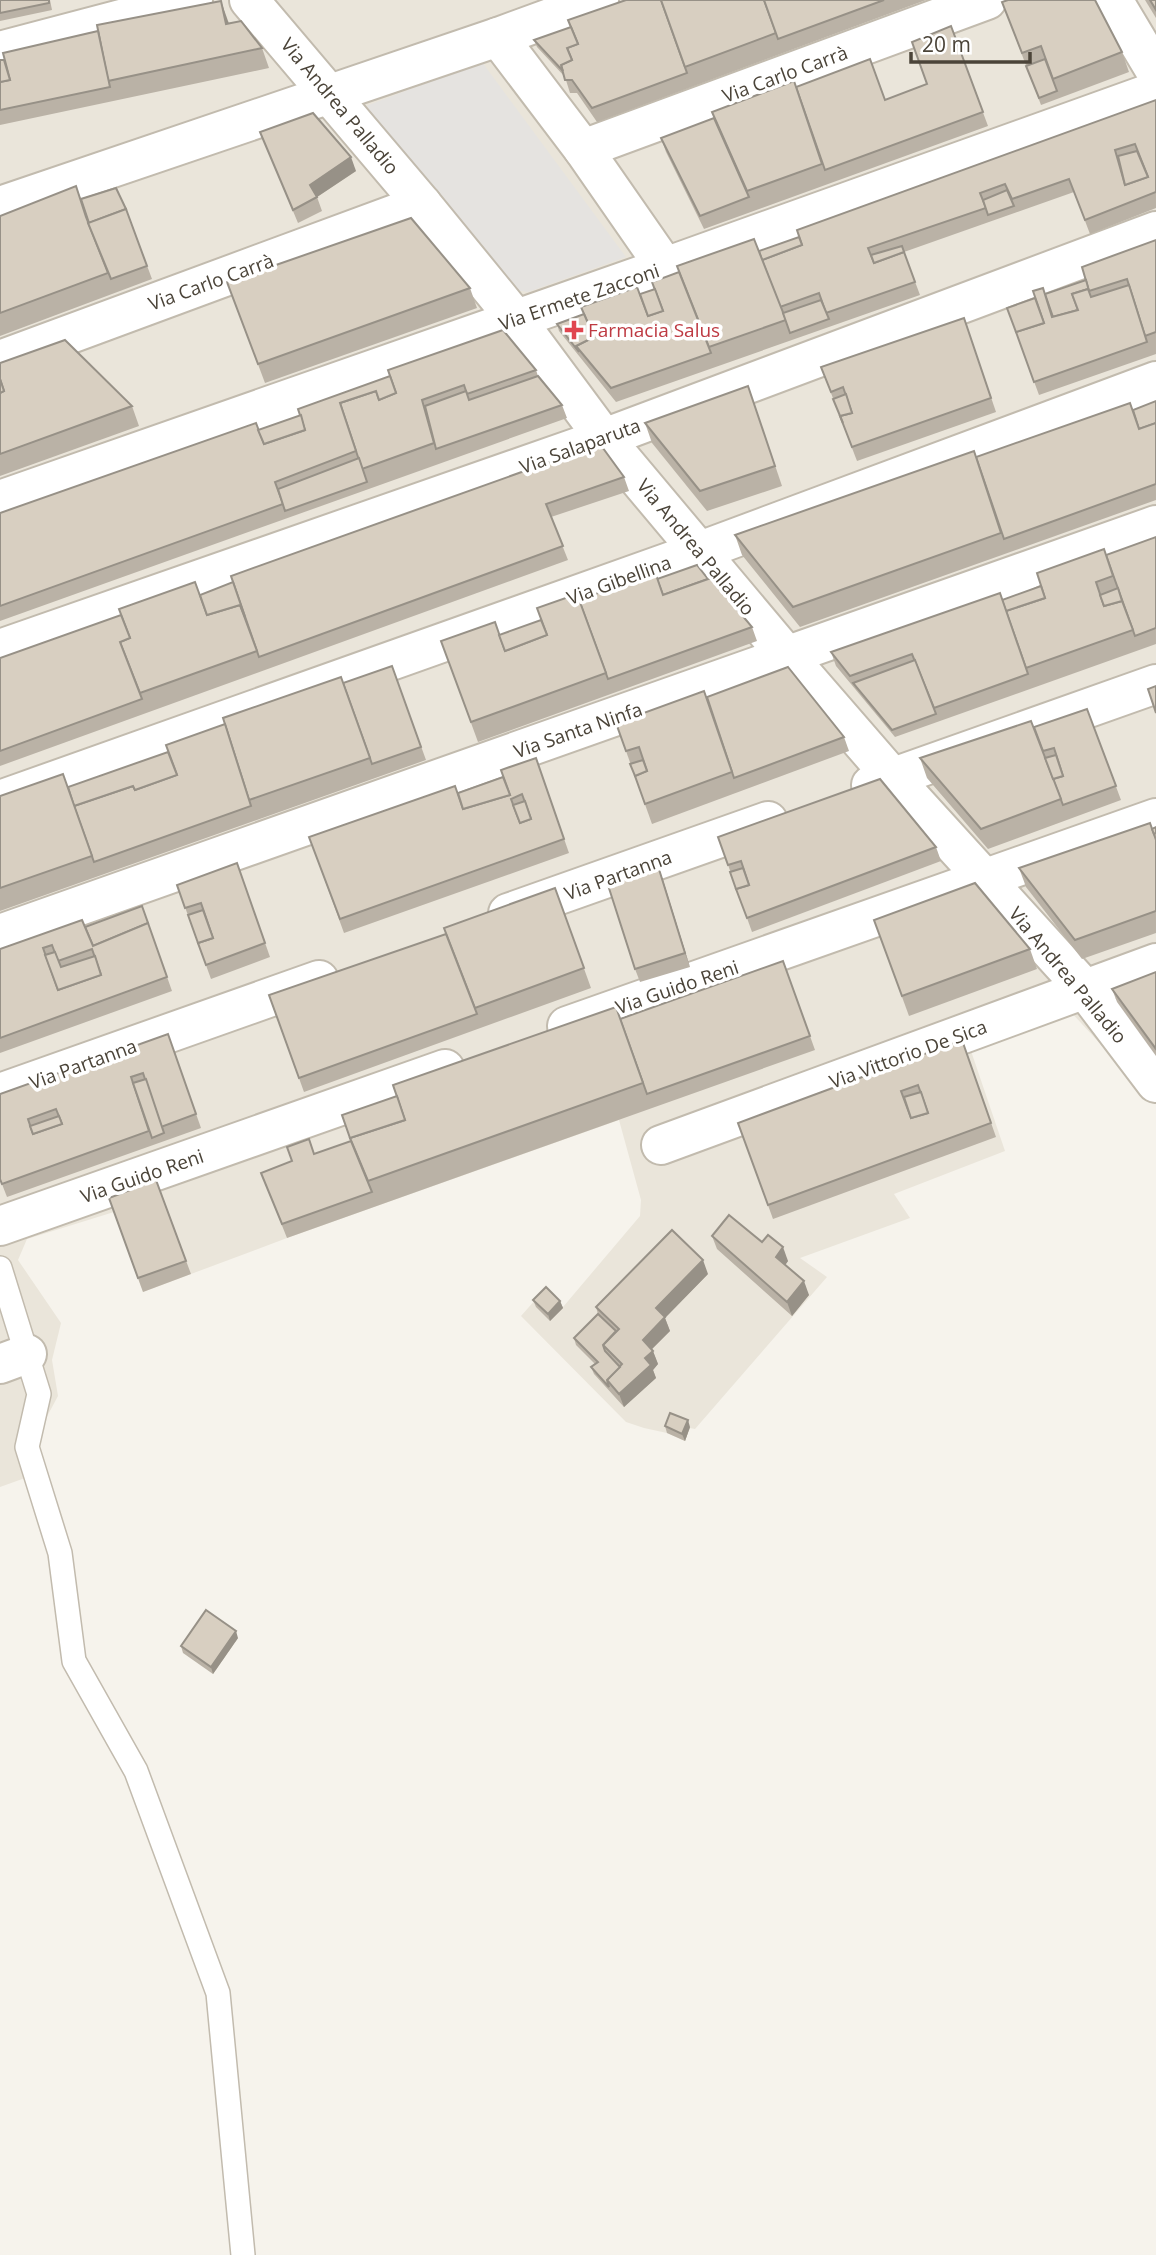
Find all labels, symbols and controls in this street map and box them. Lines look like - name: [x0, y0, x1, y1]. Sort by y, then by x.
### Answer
- scale bar: [911, 21, 1030, 65]
- text: 20 m: [922, 30, 971, 58]
- street label: Via Andrea Palladio: [275, 32, 405, 180]
- street label: Via Carlo Carrà: [719, 39, 851, 109]
- street label: Via Carlo Carrà: [145, 247, 277, 317]
- street label: Via Ermete Zacconi: [495, 257, 663, 337]
- place label: Farmacia Salus: [588, 317, 720, 343]
- marker: Farmacia Salus: [566, 322, 582, 338]
- street label: Via Salaparuta: [516, 412, 644, 480]
- street label: Via Andrea Palladio: [631, 473, 761, 621]
- street label: Via Gibellina: [563, 549, 675, 611]
- street label: Via Santa Ninfa: [510, 696, 646, 764]
- street label: Via Partanna: [561, 844, 675, 906]
- street label: Via Andrea Palladio: [1003, 901, 1133, 1049]
- street label: Via Guido Reni: [612, 954, 742, 1020]
- street label: Via Vittorio De Sica: [826, 1013, 990, 1095]
- street label: Via Partanna: [26, 1033, 140, 1095]
- street label: Via Guido Reni: [77, 1143, 207, 1209]

